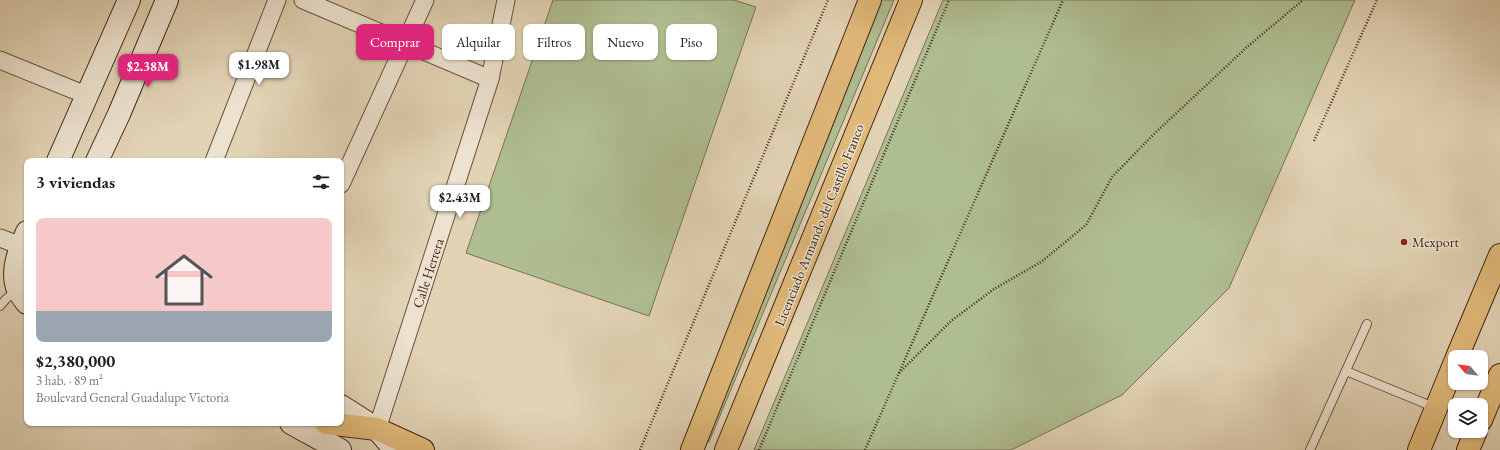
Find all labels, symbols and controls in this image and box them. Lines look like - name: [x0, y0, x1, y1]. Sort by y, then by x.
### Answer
- chip: Comprar: [356, 24, 434, 60]
- chip: Alquilar: [442, 24, 515, 60]
- chip: Filtros: [523, 24, 585, 60]
- chip: Nuevo: [593, 24, 658, 60]
- chip: Piso: [666, 24, 717, 60]
- pin: $1.98M: [226, 52, 292, 86]
- pin: $2.38M: [115, 54, 181, 88]
- text: $1.98M: [238, 56, 280, 73]
- text: $2.38M: [127, 58, 169, 75]
- street label: Licenciado Armando del Castillo Franco: [770, 121, 868, 329]
- text: 3 viviendas: [36, 171, 115, 193]
- icon: filters: [310, 171, 332, 193]
- pin: $2.43M: [427, 185, 493, 219]
- text: $2.43M: [439, 189, 481, 206]
- place label: Mexport: [1412, 233, 1459, 251]
- street label: Calle Herrera: [408, 235, 448, 310]
- marker: Mexport: [1399, 237, 1409, 247]
- icon: home: [148, 244, 220, 316]
- text: $2,380,000: [36, 350, 115, 372]
- north arrow: [1448, 350, 1488, 390]
- map controls: [1448, 350, 1488, 438]
- text: 3 hab. · 89 m²: [36, 372, 103, 389]
- text: Boulevard General Guadalupe Victoria: [36, 389, 229, 406]
- button: layers: [1448, 398, 1488, 438]

